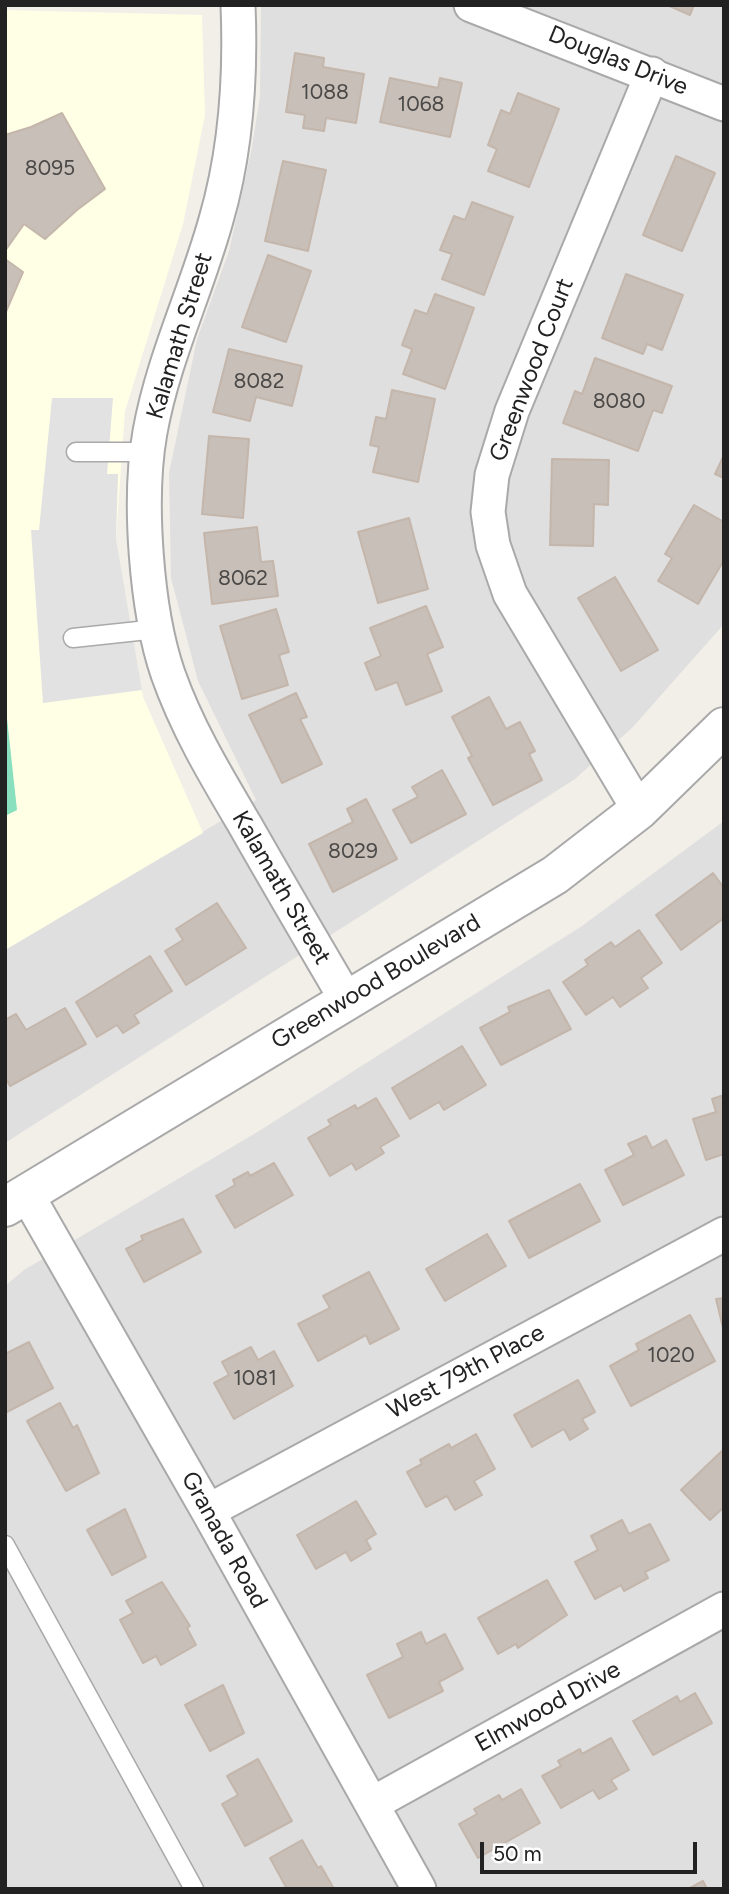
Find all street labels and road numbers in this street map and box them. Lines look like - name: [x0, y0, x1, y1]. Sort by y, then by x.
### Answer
- street label: Douglas Drive: [544, 20, 692, 102]
- street label: Kalamath Street: [141, 249, 219, 423]
- street label: Greenwood Court: [484, 274, 580, 466]
- street label: Kalamath Street: [225, 806, 337, 970]
- street label: Greenwood Boulevard: [266, 908, 486, 1056]
- street label: West 79th Place: [383, 1319, 549, 1425]
- street label: Granada Road: [175, 1467, 273, 1613]
- street label: Elmwood Drive: [470, 1655, 626, 1759]

